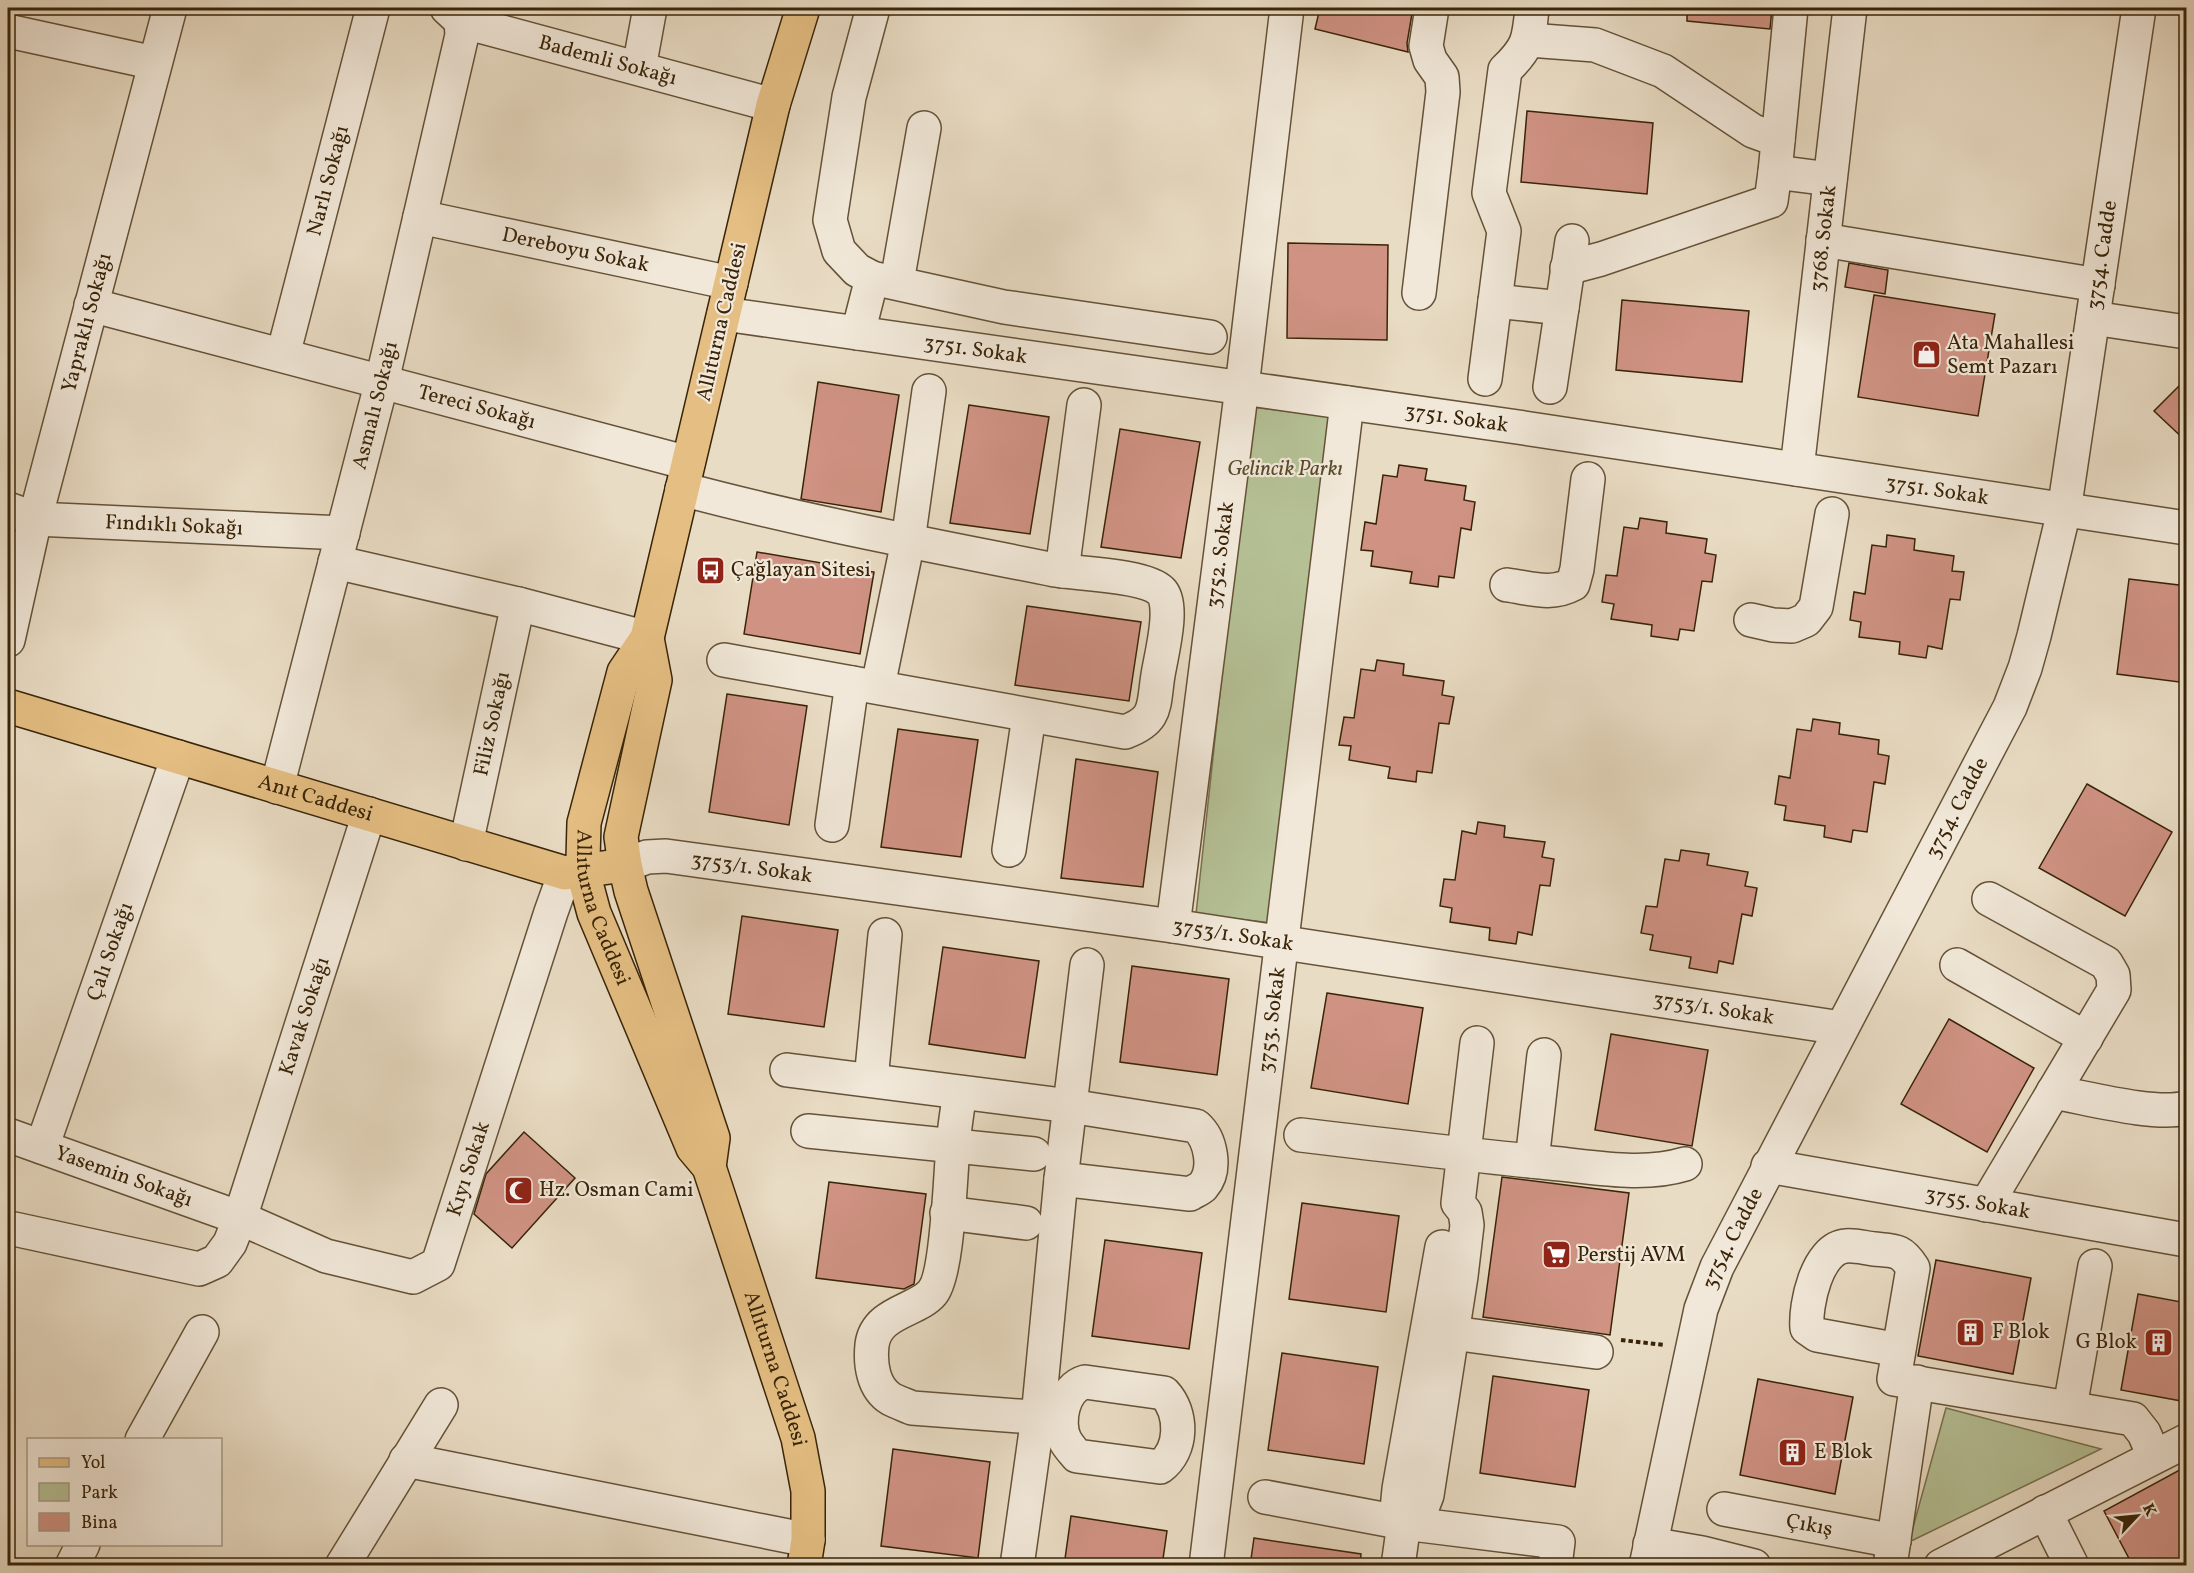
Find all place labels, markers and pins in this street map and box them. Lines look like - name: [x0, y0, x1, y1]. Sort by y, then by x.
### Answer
- place label: Ata Mahallesi Semt Pazarı: [1947, 329, 2074, 382]
- shop icon: Ata Mahallesi Semt Pazarı: [1910, 339, 1942, 371]
- bus stop icon: Çağlayan Sitesi: [694, 554, 726, 586]
- place label: Çağlayan Sitesi: [731, 556, 871, 585]
- mosque icon: Hz. Osman Cami: [502, 1174, 534, 1206]
- place label: Hz. Osman Cami: [539, 1176, 694, 1205]
- supermarket icon: Perstij AVM: [1540, 1239, 1572, 1271]
- place label: Perstij AVM: [1577, 1241, 1685, 1270]
- building icon: F Blok: [1955, 1316, 1987, 1348]
- place label: F Blok: [1992, 1318, 2050, 1347]
- building icon: G Blok: [2142, 1326, 2174, 1358]
- place label: G Blok: [2076, 1328, 2138, 1357]
- building icon: E Blok: [1777, 1436, 1809, 1468]
- place label: E Blok: [1814, 1438, 1873, 1467]

